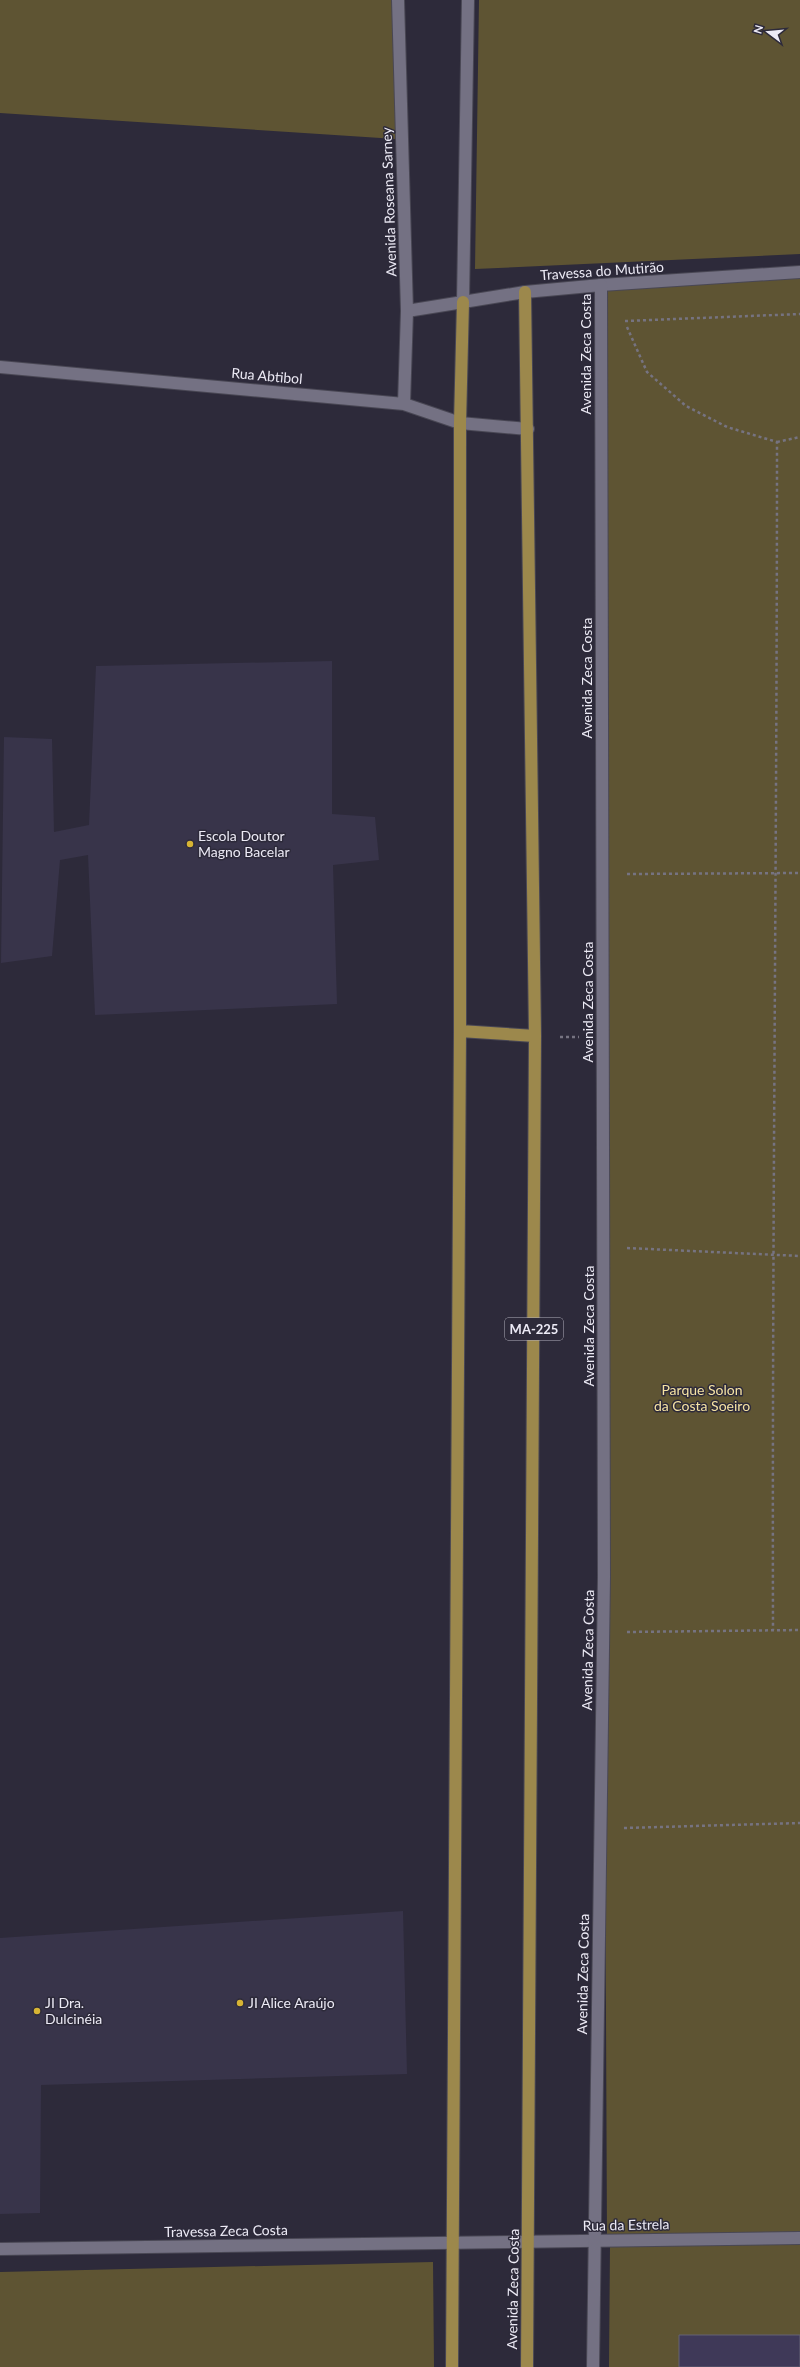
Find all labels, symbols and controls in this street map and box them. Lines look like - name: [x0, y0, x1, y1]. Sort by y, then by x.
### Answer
- north arrow: [748, 12, 788, 52]
- text: N: [750, 23, 765, 35]
- street label: Avenida Roseana Sarney: [377, 126, 400, 277]
- street label: Travessa do Mutirão: [539, 258, 665, 283]
- street label: Avenida Zeca Costa: [577, 294, 594, 414]
- street label: Rua Abtibol: [231, 364, 303, 387]
- street label: Avenida Zeca Costa: [578, 618, 595, 738]
- place label: Escola Doutor Magno Bacelar: [198, 827, 290, 860]
- marker: Escola Doutor Magno Bacelar: [185, 839, 195, 849]
- street label: Avenida Zeca Costa: [579, 942, 596, 1062]
- street label: Avenida Zeca Costa: [580, 1266, 597, 1386]
- road number: MA-225: [505, 1318, 563, 1340]
- park label: Parque Solon da Costa Soeiro: [654, 1381, 750, 1414]
- street label: Avenida Zeca Costa: [578, 1589, 597, 1711]
- street label: Avenida Zeca Costa: [573, 1913, 592, 2035]
- place label: JI Dra. Dulcinéia: [45, 1994, 102, 2027]
- place label: JI Alice Araújo: [248, 1994, 335, 2011]
- marker: JI Alice Araújo: [235, 1998, 245, 2008]
- marker: JI Dra. Dulcinéia: [32, 2006, 42, 2016]
- street label: Rua da Estrela: [582, 2215, 670, 2234]
- street label: Travessa Zeca Costa: [164, 2221, 288, 2240]
- street label: Avenida Zeca Costa: [503, 2228, 522, 2350]

